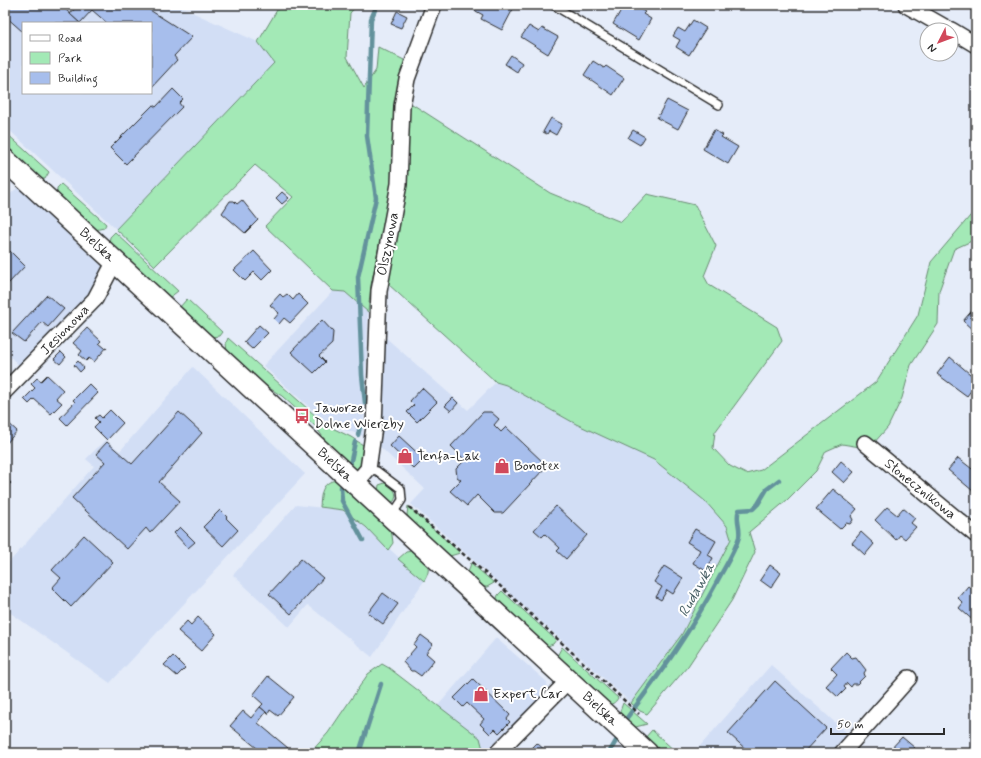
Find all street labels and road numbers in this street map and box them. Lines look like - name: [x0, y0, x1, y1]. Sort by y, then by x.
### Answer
- street label: Olszynowa: [373, 211, 403, 277]
- street label: Bielska: [75, 224, 119, 267]
- street label: Jesionowa: [37, 301, 93, 359]
- street label: Bielska: [313, 444, 357, 487]
- street label: Słonecznikowa: [880, 455, 960, 524]
- street label: Bielska: [578, 688, 622, 731]

